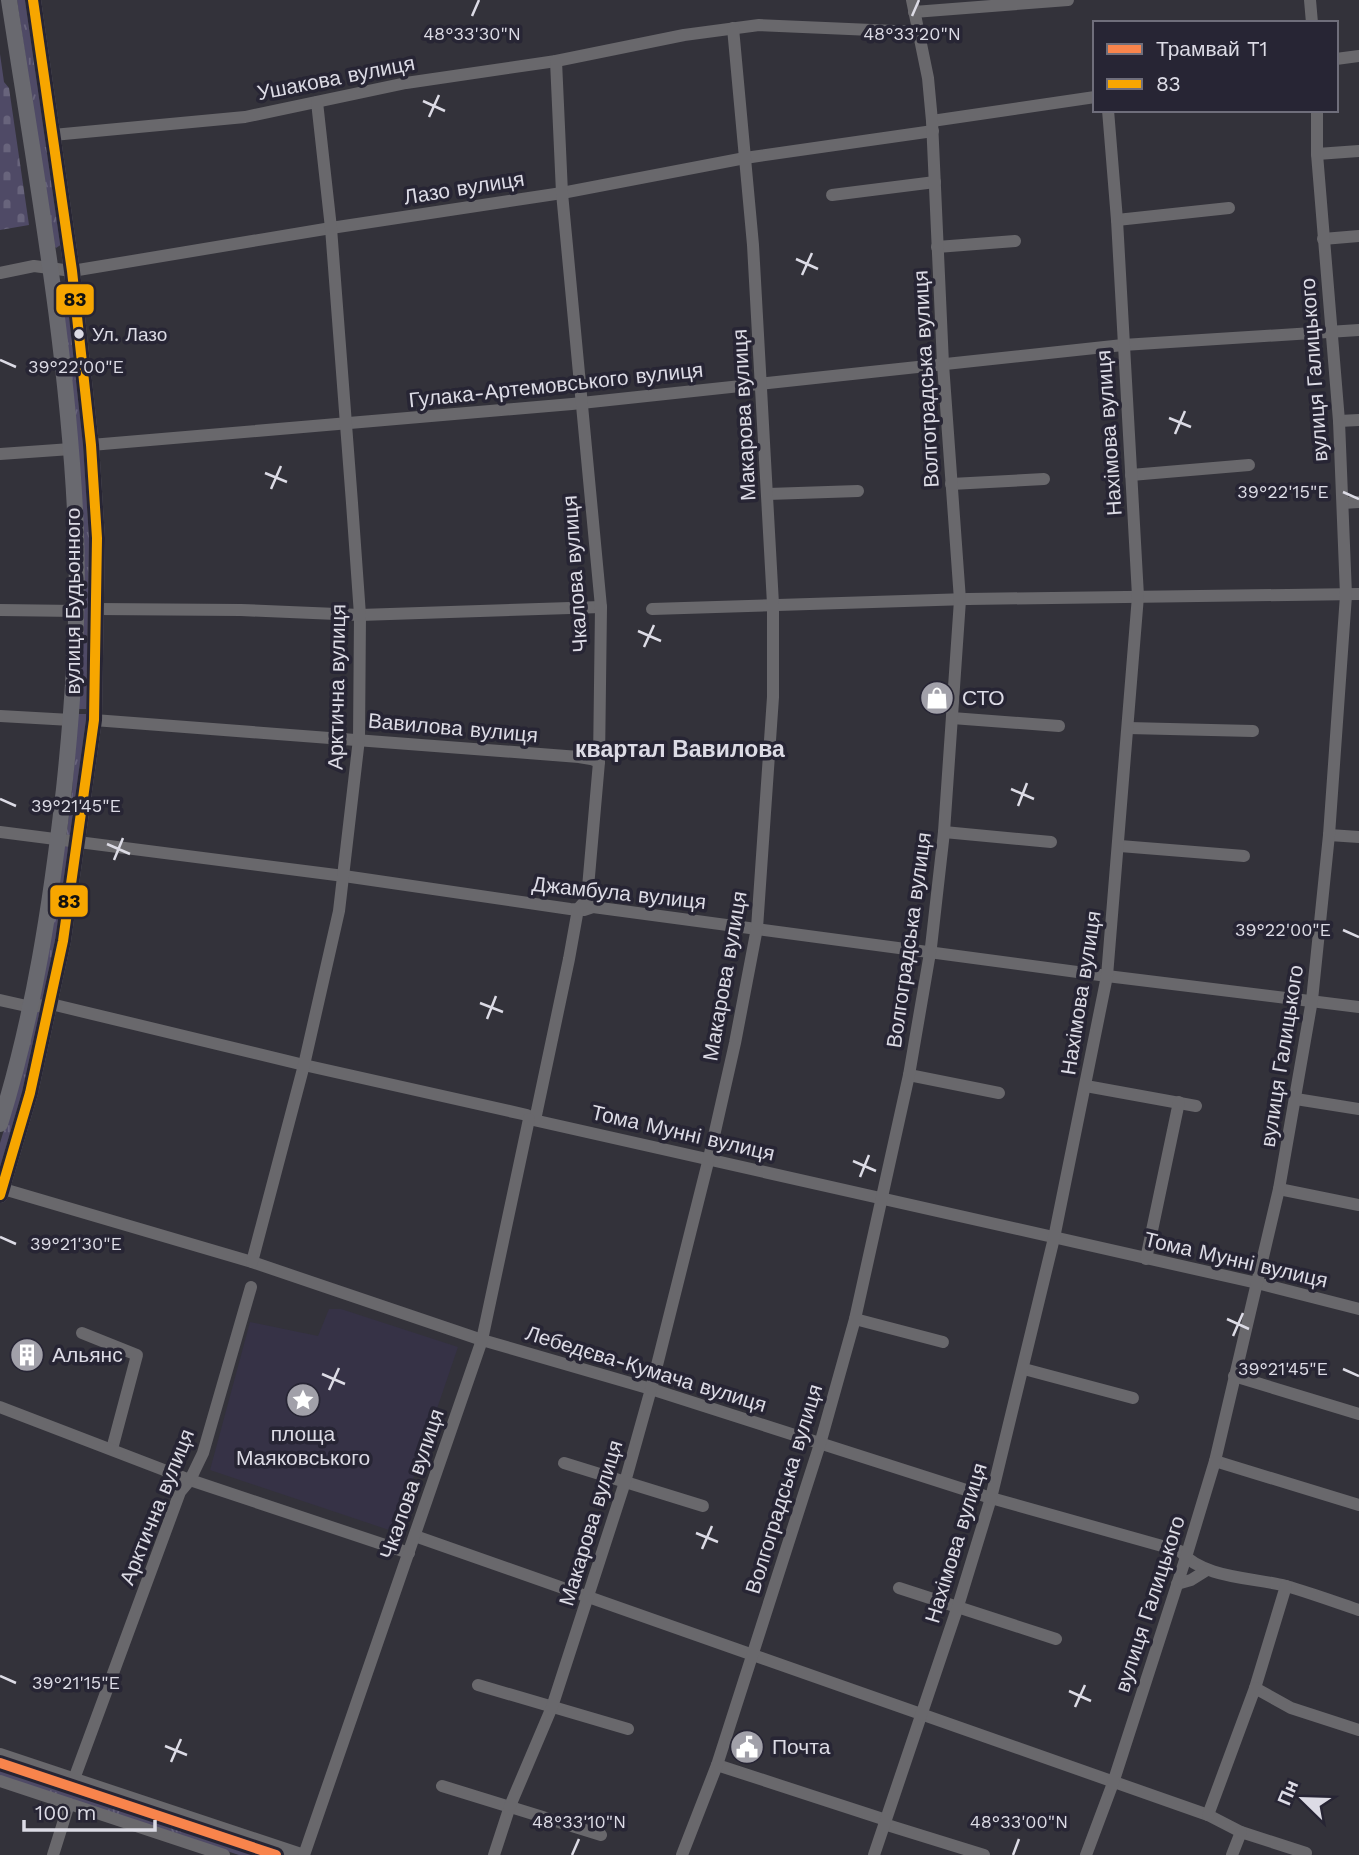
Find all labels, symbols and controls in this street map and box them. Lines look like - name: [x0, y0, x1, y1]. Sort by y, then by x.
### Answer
- legend: [1093, 21, 1338, 112]
- text: 48°33'30"N: [423, 23, 521, 44]
- text: 48°33'20"N: [863, 23, 961, 44]
- text: Трамвай T1: [1156, 36, 1268, 61]
- street label: Ушакова вулиця: [255, 50, 417, 105]
- text: 83: [1156, 71, 1181, 96]
- street label: Лазо вулиця: [402, 166, 526, 209]
- street label: Волгоградська вулиця: [907, 270, 944, 488]
- street label: вулиця Галицького: [1295, 277, 1332, 463]
- line badge: 83: [55, 283, 95, 316]
- text: 83: [63, 288, 87, 311]
- place label: Ул. Лазо: [92, 323, 167, 346]
- marker: Ул. Лазо: [72, 327, 86, 341]
- street label: Макарова вулиця: [727, 328, 760, 502]
- street label: Нахімова вулиця: [1090, 349, 1127, 517]
- text: 39°22'00"E: [28, 356, 124, 377]
- street label: Гулака-Артемовського вулиця: [407, 357, 704, 412]
- text: 39°22'15"E: [1237, 481, 1329, 502]
- street label: Чкалова вулиця: [557, 495, 592, 653]
- street label: вулиця Будьонного: [60, 507, 85, 695]
- street label: Арктична вулиця: [323, 604, 350, 770]
- shop icon: СТО: [918, 679, 956, 717]
- place label: СТО: [962, 685, 1005, 710]
- street label: Вавилова вулиця: [367, 708, 539, 747]
- district label: квартал Вавилова: [575, 736, 785, 763]
- text: 39°21'45"E: [31, 795, 121, 816]
- street label: Волгоградська вулиця: [881, 830, 936, 1049]
- street label: Джамбула вулиця: [531, 871, 707, 914]
- line badge: 83: [49, 884, 89, 918]
- street label: Макарова вулиця: [697, 889, 752, 1063]
- text: 83: [57, 890, 81, 913]
- street label: Нахімова вулиця: [1055, 909, 1106, 1077]
- text: 39°22'00"E: [1235, 919, 1331, 940]
- street label: вулиця Галицького: [1255, 963, 1308, 1149]
- street label: Тома Мунні вулиця: [589, 1099, 777, 1166]
- street label: Тома Мунні вулиця: [1142, 1226, 1330, 1293]
- text: 39°21'30"E: [30, 1233, 122, 1254]
- street label: Лебедєва-Кумача вулиця: [523, 1320, 770, 1417]
- building icon: Альянс: [8, 1336, 46, 1374]
- place label: Альянс: [52, 1342, 123, 1367]
- text: 39°21'45"E: [1238, 1358, 1328, 1379]
- place icon: площа Маяковського: [284, 1381, 322, 1419]
- street label: Волгоградська вулиця: [740, 1381, 827, 1597]
- street label: Чкалова вулиця: [374, 1405, 449, 1562]
- place label: площа Маяковського: [236, 1421, 370, 1470]
- street label: Арктична вулиця: [114, 1425, 199, 1588]
- street label: Макарова вулиця: [553, 1437, 628, 1609]
- street label: Нахімова вулиця: [919, 1460, 992, 1626]
- street label: вулиця Галицького: [1109, 1512, 1190, 1695]
- text: 39°21'15"E: [32, 1672, 120, 1693]
- public building icon: Почта: [728, 1728, 766, 1766]
- place label: Почта: [772, 1734, 831, 1759]
- north arrow: [1268, 1764, 1338, 1834]
- text: Пн: [1272, 1776, 1303, 1809]
- scale bar: [24, 1788, 156, 1832]
- text: 100 m: [35, 1800, 97, 1825]
- text: 48°33'10"N: [532, 1811, 626, 1832]
- text: 48°33'00"N: [970, 1811, 1068, 1832]

